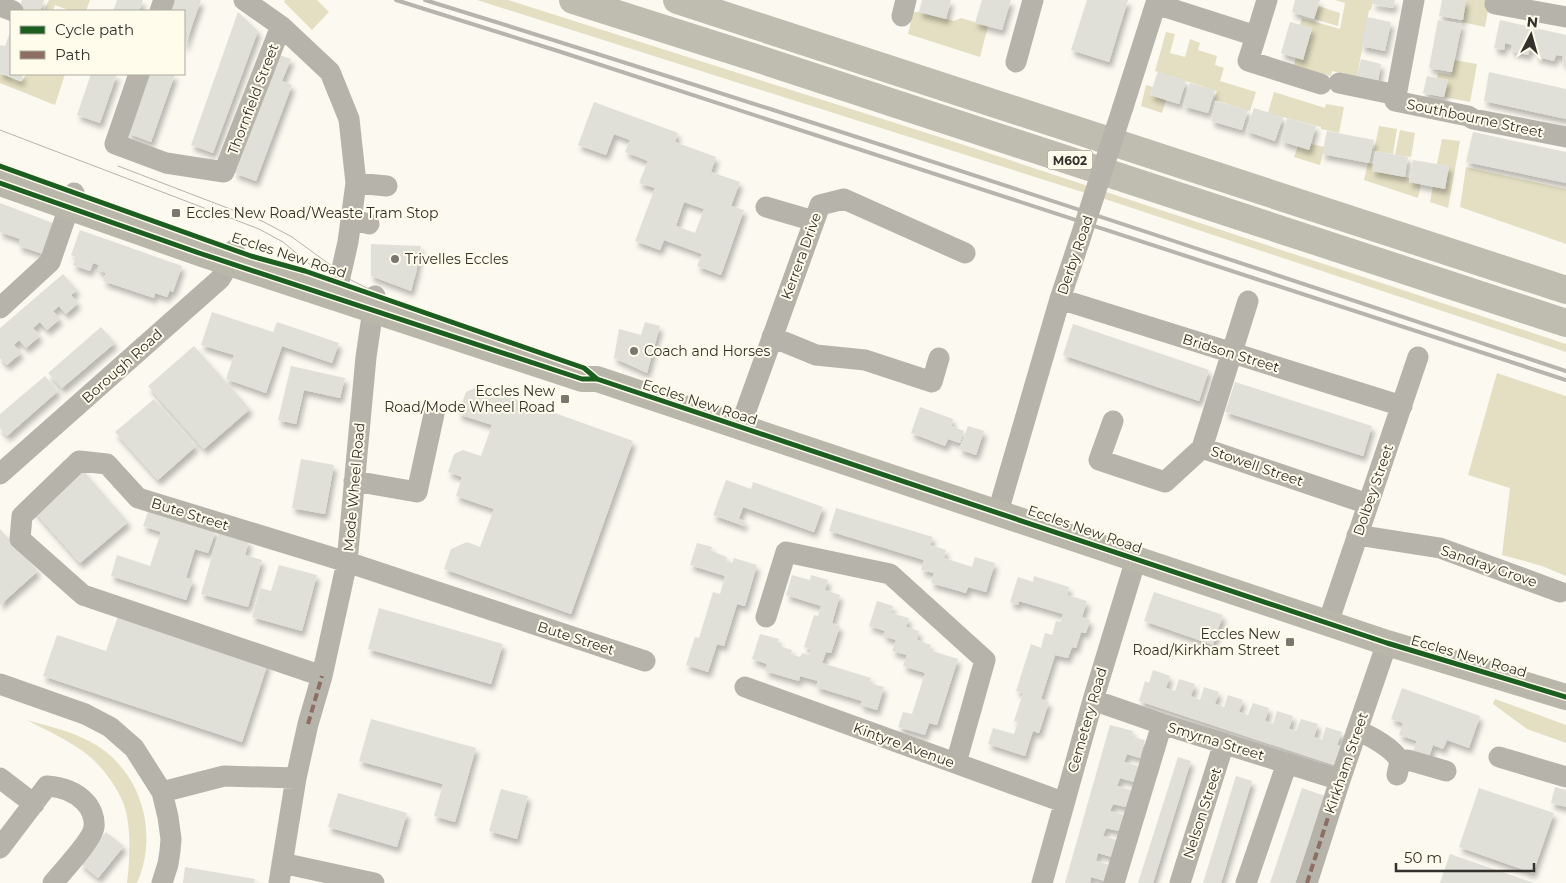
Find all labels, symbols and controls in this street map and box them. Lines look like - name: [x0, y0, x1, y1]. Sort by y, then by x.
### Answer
- legend: [10, 10, 185, 75]
- north arrow: [1506, 10, 1556, 60]
- text: N: [1526, 13, 1539, 32]
- text: Cycle path: [55, 20, 134, 39]
- street label: Thornfield Street: [224, 41, 283, 157]
- text: Path: [55, 45, 91, 64]
- street label: Southbourne Street: [1405, 95, 1545, 141]
- road number: M602: [1048, 150, 1092, 170]
- place label: Eccles New Road/Weaste Tram Stop: [186, 204, 439, 222]
- marker: Eccles New Road/Weaste Tram Stop: [170, 207, 182, 219]
- street label: Kerrera Drive: [777, 210, 825, 302]
- street label: Derby Road: [1053, 213, 1097, 297]
- street label: Eccles New Road: [229, 228, 349, 282]
- place label: Trivelles Eccles: [405, 250, 508, 268]
- marker: Trivelles Eccles: [389, 253, 401, 265]
- street label: Borough Road: [78, 325, 166, 407]
- street label: Bridson Street: [1180, 330, 1282, 376]
- place label: Coach and Horses: [644, 342, 770, 360]
- marker: Coach and Horses: [628, 345, 640, 357]
- street label: Eccles New Road: [640, 375, 760, 429]
- place label: Eccles New Road/Mode Wheel Road: [384, 382, 556, 416]
- marker: Eccles New Road/Mode Wheel Road: [559, 393, 571, 405]
- street label: Mode Wheel Road: [339, 422, 369, 552]
- street label: Stowell Street: [1208, 442, 1306, 490]
- street label: Dolbey Street: [1349, 442, 1397, 538]
- street label: Bute Street: [149, 494, 231, 534]
- street label: Eccles New Road: [1025, 501, 1145, 557]
- street label: Sandray Grove: [1438, 541, 1540, 591]
- street label: Bute Street: [535, 617, 617, 659]
- place label: Eccles New Road/Kirkham Street: [1133, 625, 1281, 659]
- street label: Eccles New Road: [1409, 631, 1529, 681]
- marker: Eccles New Road/Kirkham Street: [1284, 636, 1296, 648]
- street label: Cemetery Road: [1063, 665, 1111, 775]
- street label: Kirkham Street: [1320, 710, 1372, 816]
- street label: Kintyre Avenue: [851, 718, 957, 772]
- street label: Smyrna Street: [1166, 718, 1267, 764]
- street label: Nelson Street: [1179, 765, 1225, 861]
- scale bar: [1396, 840, 1534, 872]
- text: 50 m: [1404, 848, 1442, 867]

